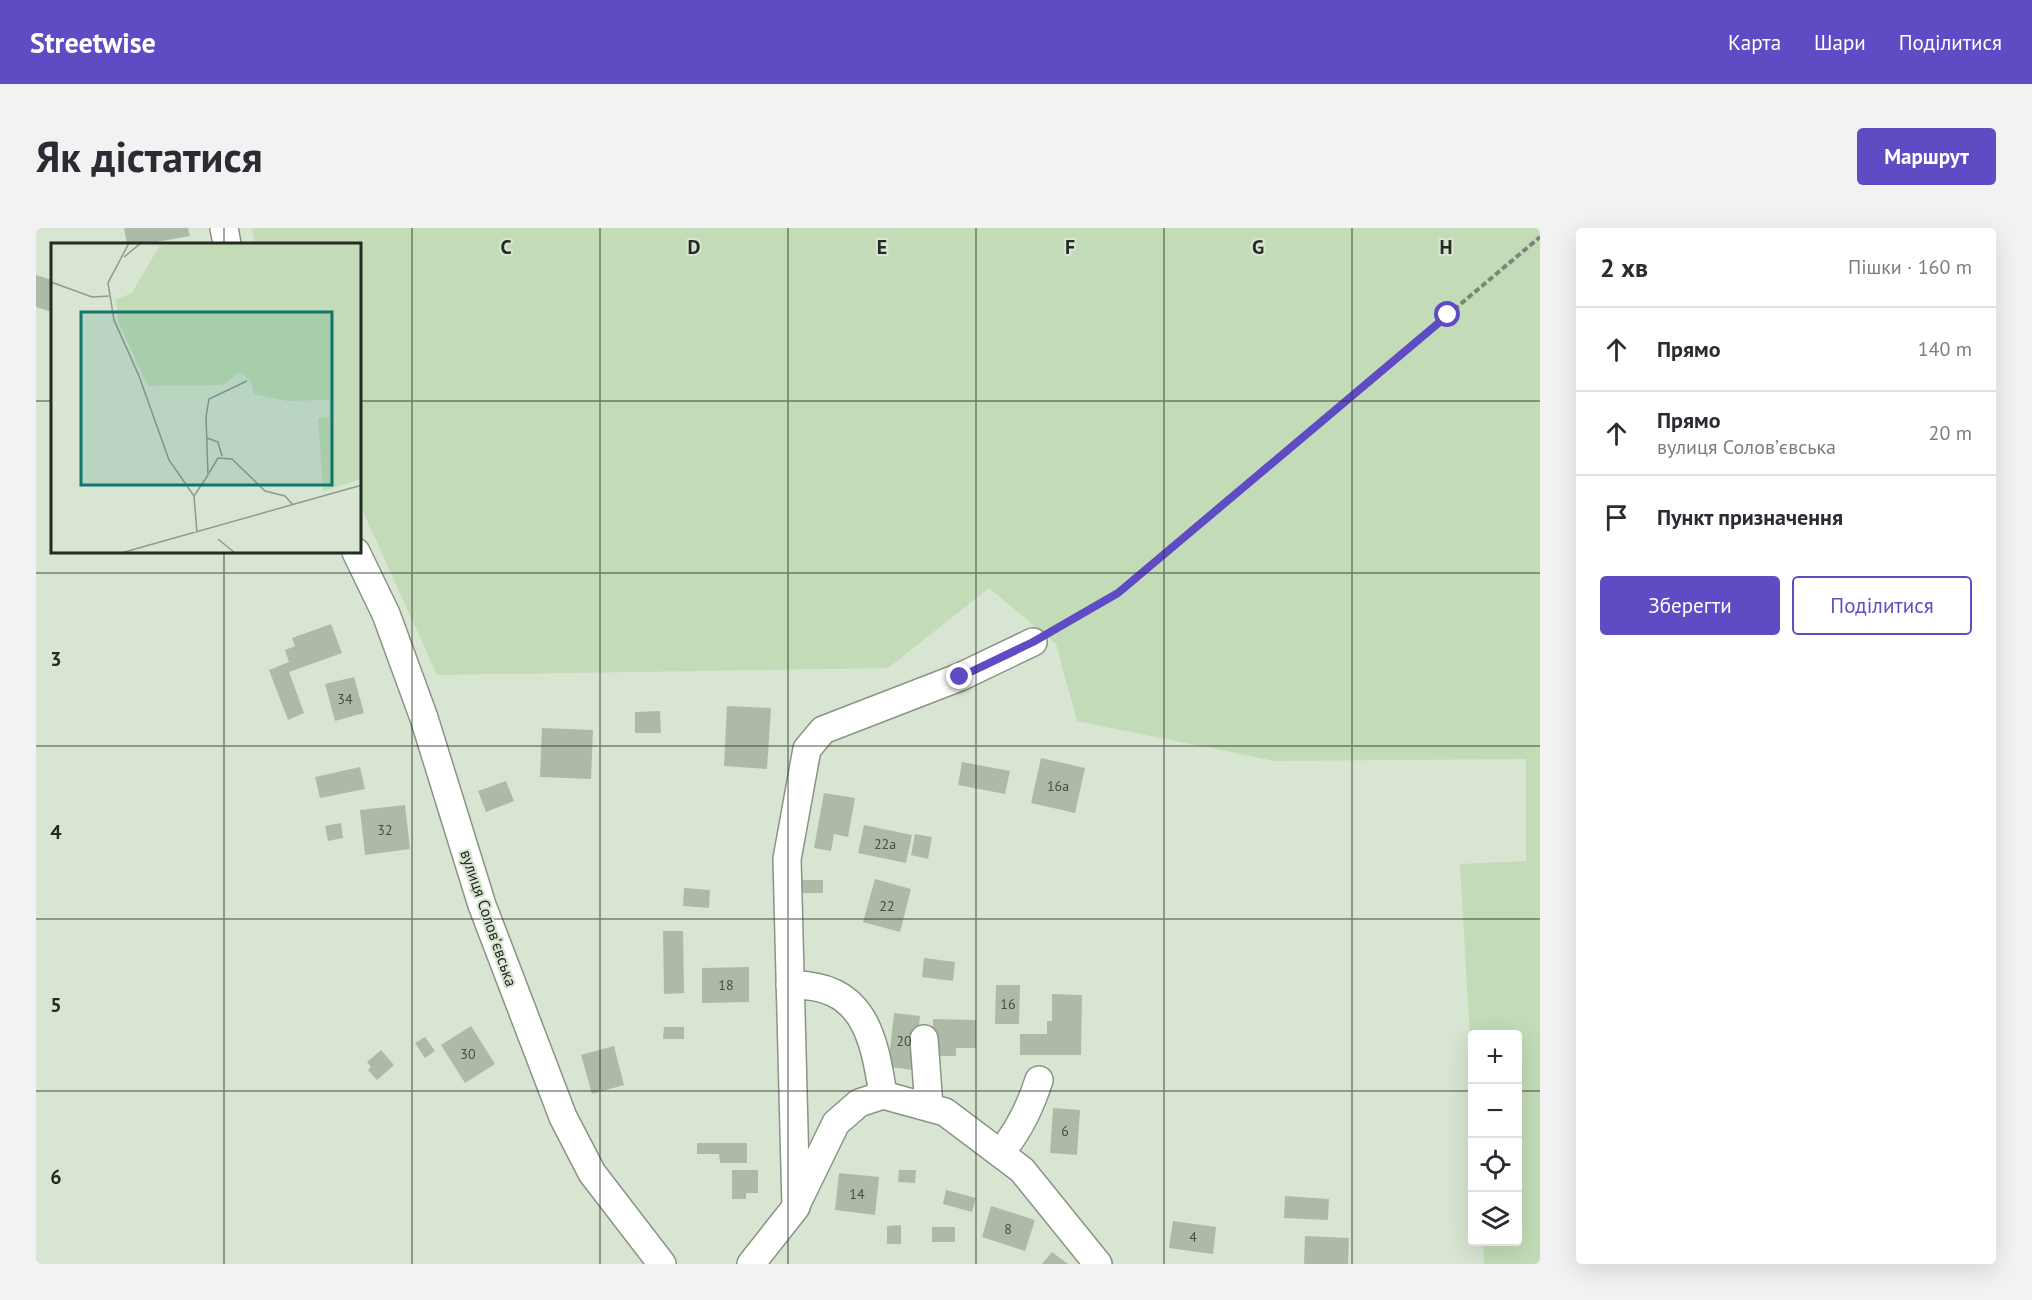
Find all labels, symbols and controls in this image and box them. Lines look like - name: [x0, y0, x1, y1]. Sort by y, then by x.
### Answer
- text: Streetwise: [30, 24, 156, 61]
- text: Карта: [1728, 29, 1781, 56]
- text: Шари: [1814, 29, 1866, 56]
- text: Поділитися: [1899, 29, 2002, 56]
- button: Маршрут: [1857, 128, 1996, 185]
- text: Як дістатися: [36, 129, 263, 184]
- text: C: [500, 234, 512, 260]
- text: D: [688, 234, 701, 260]
- text: E: [877, 234, 887, 260]
- text: F: [1065, 234, 1075, 260]
- text: G: [1252, 234, 1264, 260]
- text: H: [1439, 234, 1453, 260]
- inset map: [51, 243, 362, 554]
- text: 2 хв: [1600, 251, 1648, 284]
- text: Пішки · 160 m: [1848, 254, 1972, 280]
- route start: [1434, 301, 1460, 327]
- icon: ahead: [1600, 333, 1633, 366]
- text: Прямо: [1657, 335, 1720, 363]
- text: 140 m: [1918, 336, 1972, 362]
- text: Прямо: [1657, 406, 1720, 434]
- icon: ahead: [1600, 417, 1633, 450]
- text: 20 m: [1929, 420, 1972, 446]
- text: вулиця Соловʼєвська: [1657, 434, 1836, 460]
- icon: arrive: [1600, 501, 1633, 534]
- text: Пункт призначення: [1657, 503, 1843, 531]
- button: Зберегти: [1600, 576, 1780, 635]
- button: Поділитися: [1792, 576, 1972, 635]
- text: 3: [50, 646, 62, 672]
- route end: [946, 663, 972, 689]
- house number: 34: [337, 690, 353, 708]
- house number: 16а: [1047, 777, 1069, 795]
- text: 4: [50, 819, 62, 845]
- house number: 32: [377, 821, 393, 839]
- house number: 22а: [874, 835, 896, 853]
- street label: вулиця Соловʼєвська: [456, 847, 522, 989]
- house number: 22: [879, 897, 895, 915]
- house number: 18: [718, 976, 734, 994]
- text: 5: [50, 992, 62, 1018]
- house number: 16: [1000, 995, 1016, 1013]
- map controls: [1468, 1030, 1522, 1246]
- button: +: [1468, 1030, 1522, 1084]
- house number: 20: [896, 1032, 912, 1050]
- house number: 30: [460, 1045, 476, 1063]
- button: −: [1468, 1084, 1522, 1138]
- house number: 6: [1061, 1122, 1069, 1140]
- button: locate: [1468, 1138, 1522, 1192]
- text: 6: [50, 1164, 62, 1190]
- house number: 14: [849, 1185, 865, 1203]
- button: layers: [1468, 1192, 1522, 1246]
- house number: 8: [1004, 1220, 1012, 1238]
- house number: 4: [1189, 1228, 1197, 1246]

